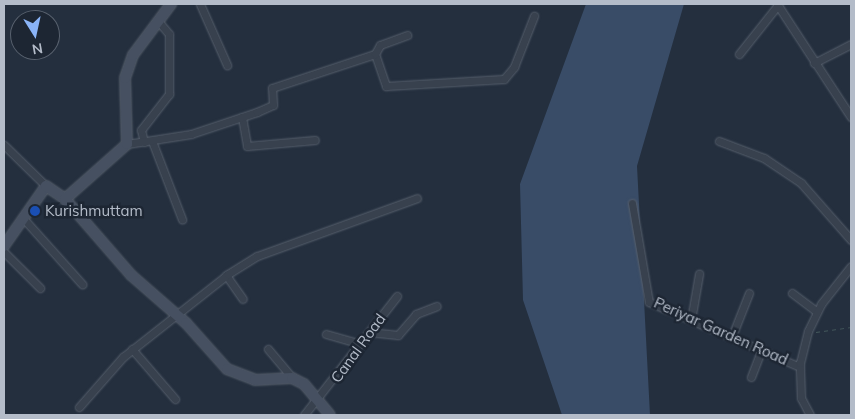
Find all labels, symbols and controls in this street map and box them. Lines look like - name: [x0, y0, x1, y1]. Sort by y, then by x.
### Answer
- north arrow: [10, 10, 60, 60]
- text: N: [31, 39, 44, 59]
- place label: Kurishmuttam: [45, 202, 143, 220]
- marker: Kurishmuttam: [29, 205, 41, 217]
- street label: Periyar Garden Road: [651, 293, 791, 369]
- street label: Canal Road: [327, 310, 389, 386]

